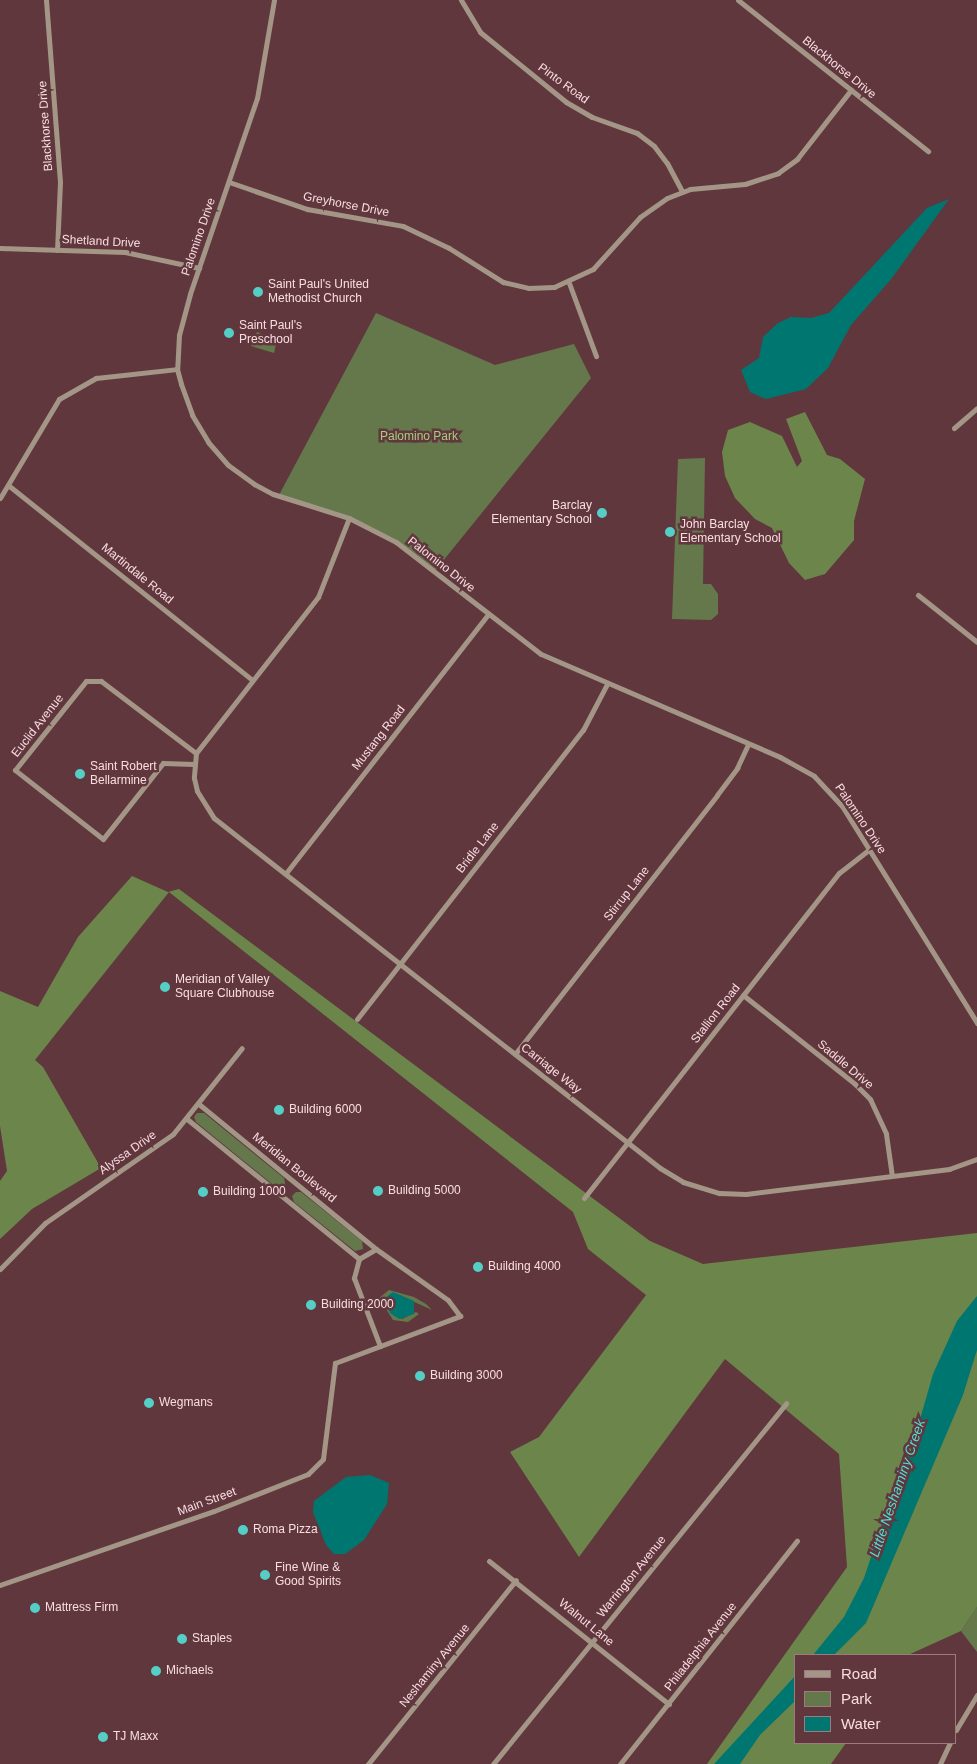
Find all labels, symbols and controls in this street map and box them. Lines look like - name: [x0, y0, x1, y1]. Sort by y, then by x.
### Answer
- street label: Blackhorse Drive: [799, 34, 879, 102]
- street label: Pinto Road: [535, 61, 591, 107]
- street label: Blackhorse Drive: [36, 80, 56, 172]
- street label: Greyhorse Drive: [302, 190, 390, 220]
- street label: Palomino Drive: [179, 196, 219, 278]
- street label: Shetland Drive: [61, 233, 141, 251]
- place label: Saint Paul's United Methodist Church: [268, 278, 369, 306]
- marker: Saint Paul's United Methodist Church: [252, 286, 264, 298]
- place label: Saint Paul's Preschool: [239, 319, 302, 347]
- marker: Saint Paul's Preschool: [223, 327, 235, 339]
- park label: Palomino Park: [380, 430, 458, 444]
- place label: Barclay Elementary School: [491, 499, 592, 527]
- marker: Barclay Elementary School: [596, 507, 608, 519]
- place label: John Barclay Elementary School: [680, 518, 781, 546]
- marker: John Barclay Elementary School: [664, 526, 676, 538]
- street label: Palomino Drive: [405, 534, 477, 596]
- street label: Martindale Road: [98, 541, 176, 607]
- street label: Euclid Avenue: [9, 691, 67, 761]
- street label: Mustang Road: [349, 703, 409, 773]
- place label: Saint Robert Bellarmine: [90, 760, 157, 788]
- marker: Saint Robert Bellarmine: [74, 768, 86, 780]
- street label: Palomino Drive: [831, 781, 889, 857]
- street label: Bridle Lane: [454, 820, 502, 876]
- street label: Stirrup Lane: [601, 864, 653, 924]
- place label: Meridian of Valley Square Clubhouse: [175, 973, 274, 1001]
- marker: Meridian of Valley Square Clubhouse: [159, 981, 171, 993]
- street label: Stallion Road: [688, 981, 744, 1047]
- street label: Saddle Drive: [814, 1037, 876, 1093]
- street label: Carriage Way: [518, 1041, 584, 1097]
- place label: Building 6000: [289, 1103, 362, 1117]
- marker: Building 6000: [273, 1104, 285, 1116]
- street label: Alyssa Drive: [97, 1128, 159, 1178]
- street label: Meridian Boulevard: [249, 1130, 339, 1206]
- place label: Building 5000: [388, 1184, 461, 1198]
- place label: Building 1000: [213, 1185, 286, 1199]
- marker: Building 5000: [372, 1185, 384, 1197]
- marker: Building 1000: [197, 1186, 209, 1198]
- place label: Building 4000: [488, 1260, 561, 1274]
- marker: Building 4000: [472, 1261, 484, 1273]
- place label: Building 2000: [321, 1298, 394, 1312]
- marker: Building 2000: [305, 1299, 317, 1311]
- place label: Building 3000: [430, 1369, 503, 1383]
- marker: Building 3000: [414, 1370, 426, 1382]
- place label: Wegmans: [159, 1396, 213, 1410]
- marker: Wegmans: [143, 1397, 155, 1409]
- water label: Little Neshaminy Creek: [865, 1417, 929, 1559]
- street label: Main Street: [176, 1485, 238, 1519]
- place label: Roma Pizza: [253, 1523, 318, 1537]
- marker: Roma Pizza: [237, 1524, 249, 1536]
- street label: Warrington Avenue: [594, 1533, 670, 1621]
- place label: Fine Wine & Good Spirits: [275, 1561, 341, 1589]
- marker: Fine Wine & Good Spirits: [259, 1569, 271, 1581]
- street label: Walnut Lane: [555, 1596, 617, 1650]
- street label: Philadelphia Avenue: [662, 1600, 740, 1694]
- place label: Mattress Firm: [45, 1601, 118, 1615]
- marker: Mattress Firm: [29, 1602, 41, 1614]
- street label: Neshaminy Avenue: [397, 1621, 473, 1711]
- place label: Staples: [192, 1632, 232, 1646]
- marker: Staples: [176, 1633, 188, 1645]
- legend: [794, 1654, 957, 1744]
- place label: Michaels: [166, 1664, 213, 1678]
- marker: Michaels: [150, 1665, 162, 1677]
- text: Road: [841, 1665, 877, 1682]
- text: Park: [841, 1690, 872, 1707]
- text: Water: [841, 1715, 880, 1732]
- place label: TJ Maxx: [113, 1730, 158, 1744]
- marker: TJ Maxx: [97, 1731, 109, 1743]

